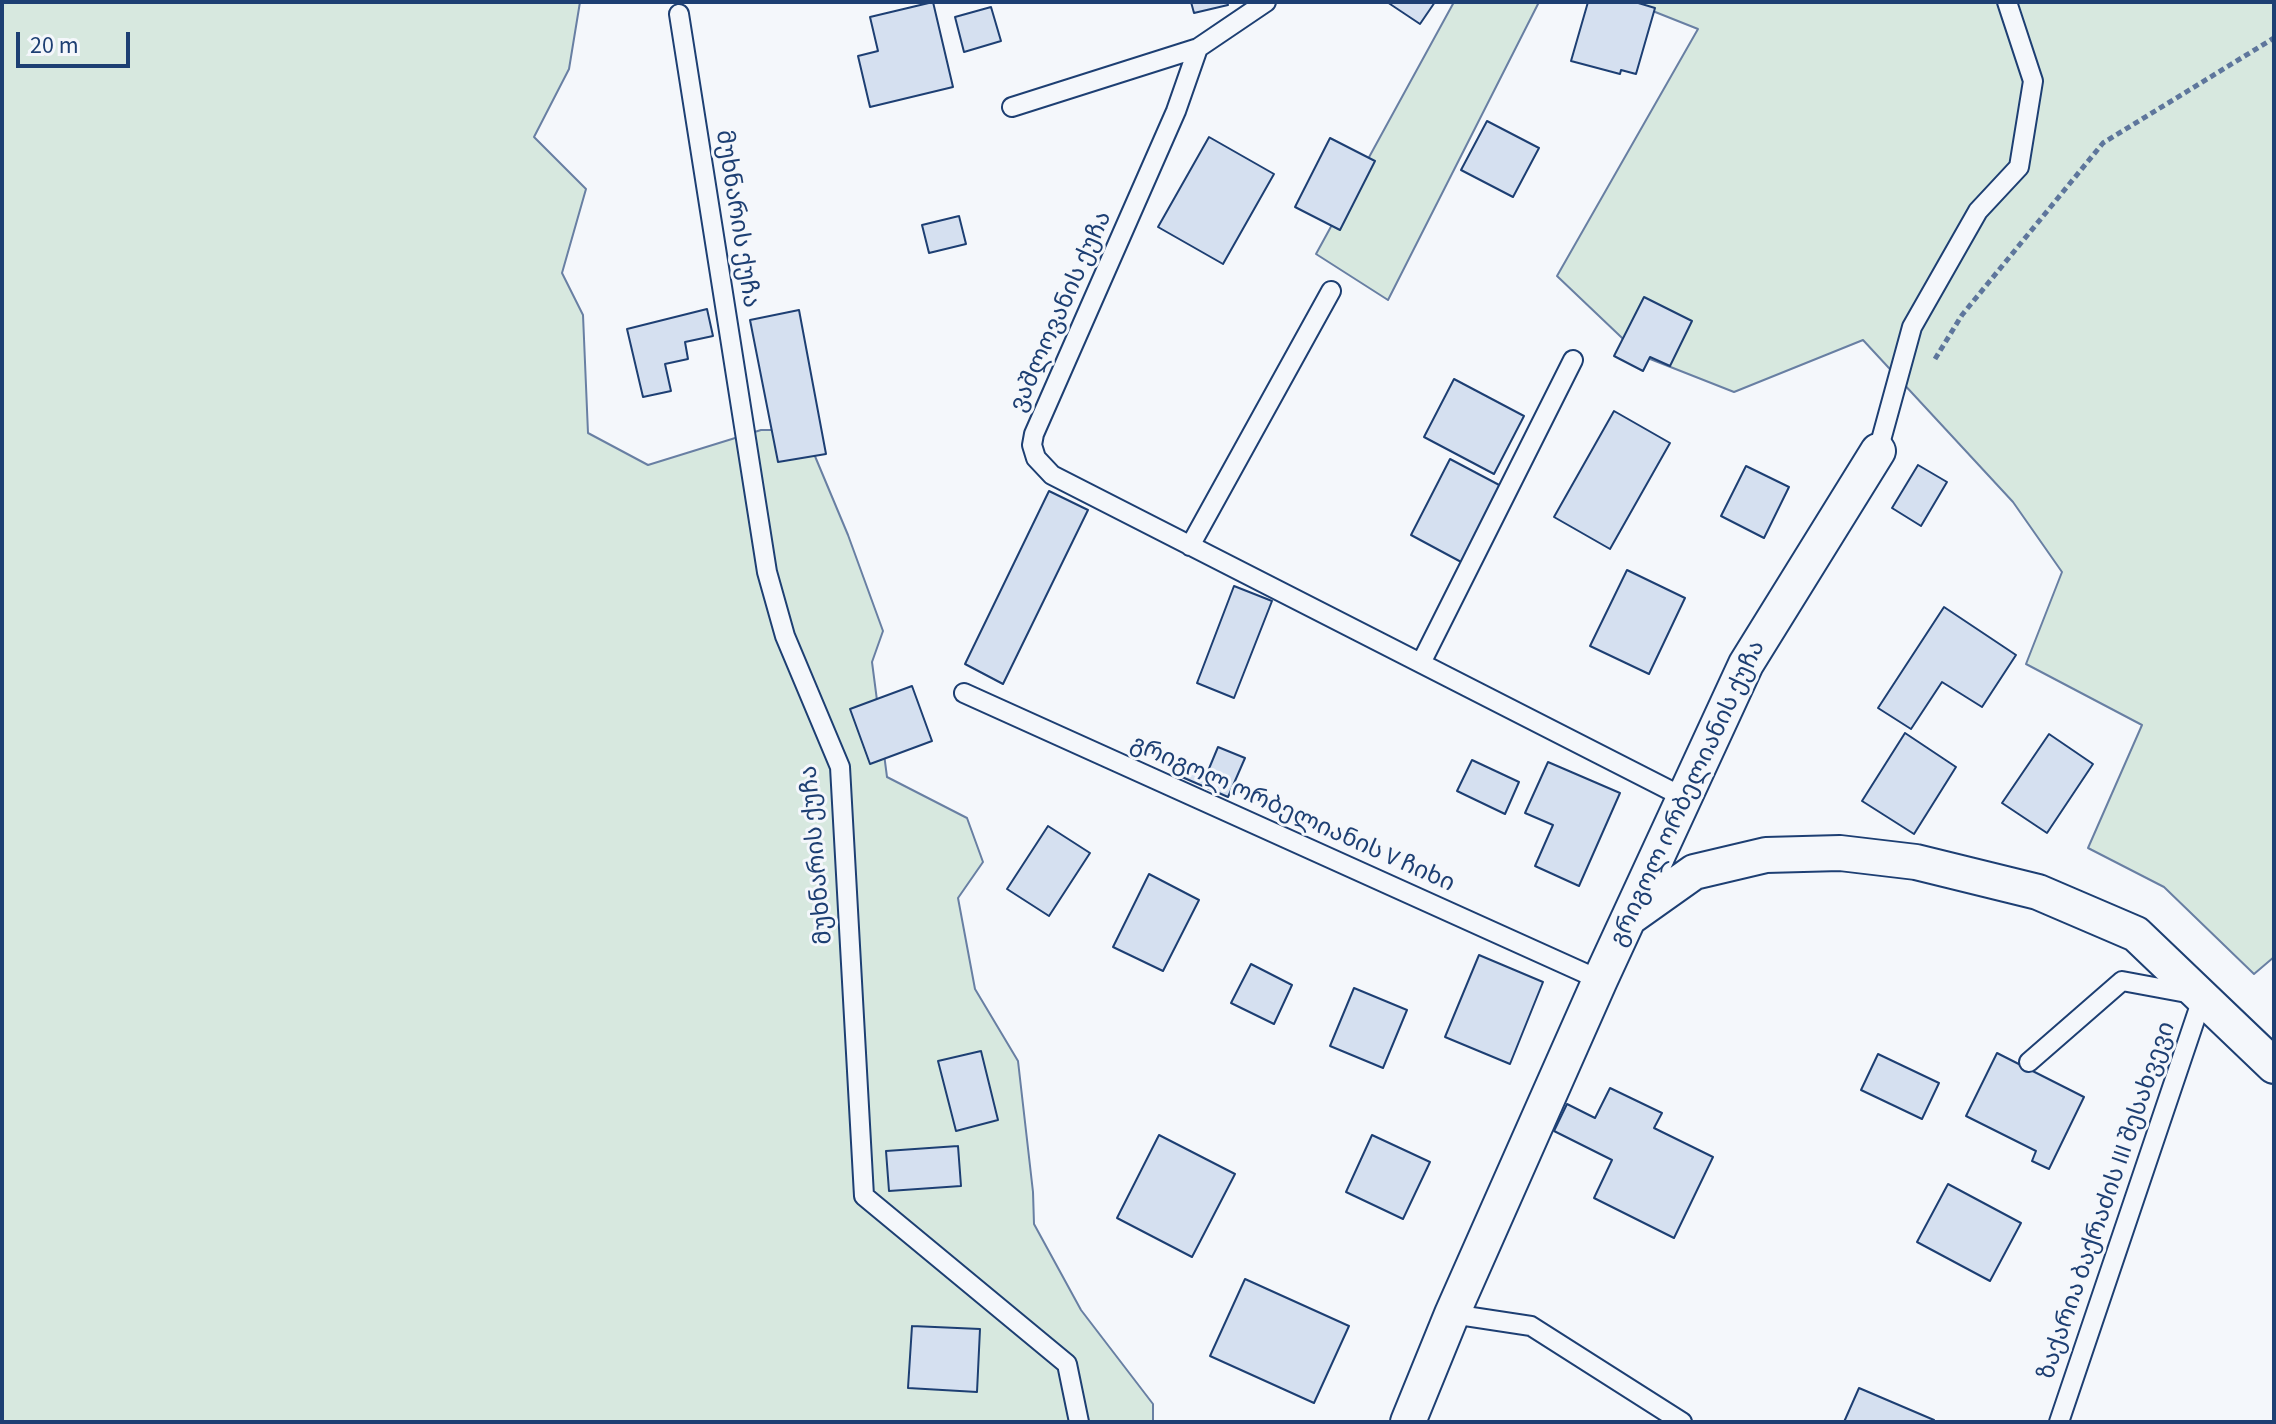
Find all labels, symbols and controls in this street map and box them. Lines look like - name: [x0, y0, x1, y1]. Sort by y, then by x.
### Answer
- scale bar: [20, 16, 134, 66]
- text: 20 m: [30, 28, 79, 63]
- street label: მუხნარის ქუჩა: [708, 128, 764, 310]
- street label: ვაშლოვანის ქუჩა: [1005, 207, 1119, 417]
- street label: გრიგოლ ორბელიანის ქუჩა: [1605, 636, 1773, 952]
- street label: გრიგოლ ორბელიანის V ჩიხი: [1125, 730, 1459, 900]
- street label: მუხნარის ქუჩა: [796, 764, 840, 946]
- street label: ზაქარია ბაქრაძის III შესახვევი: [2033, 1018, 2183, 1384]

